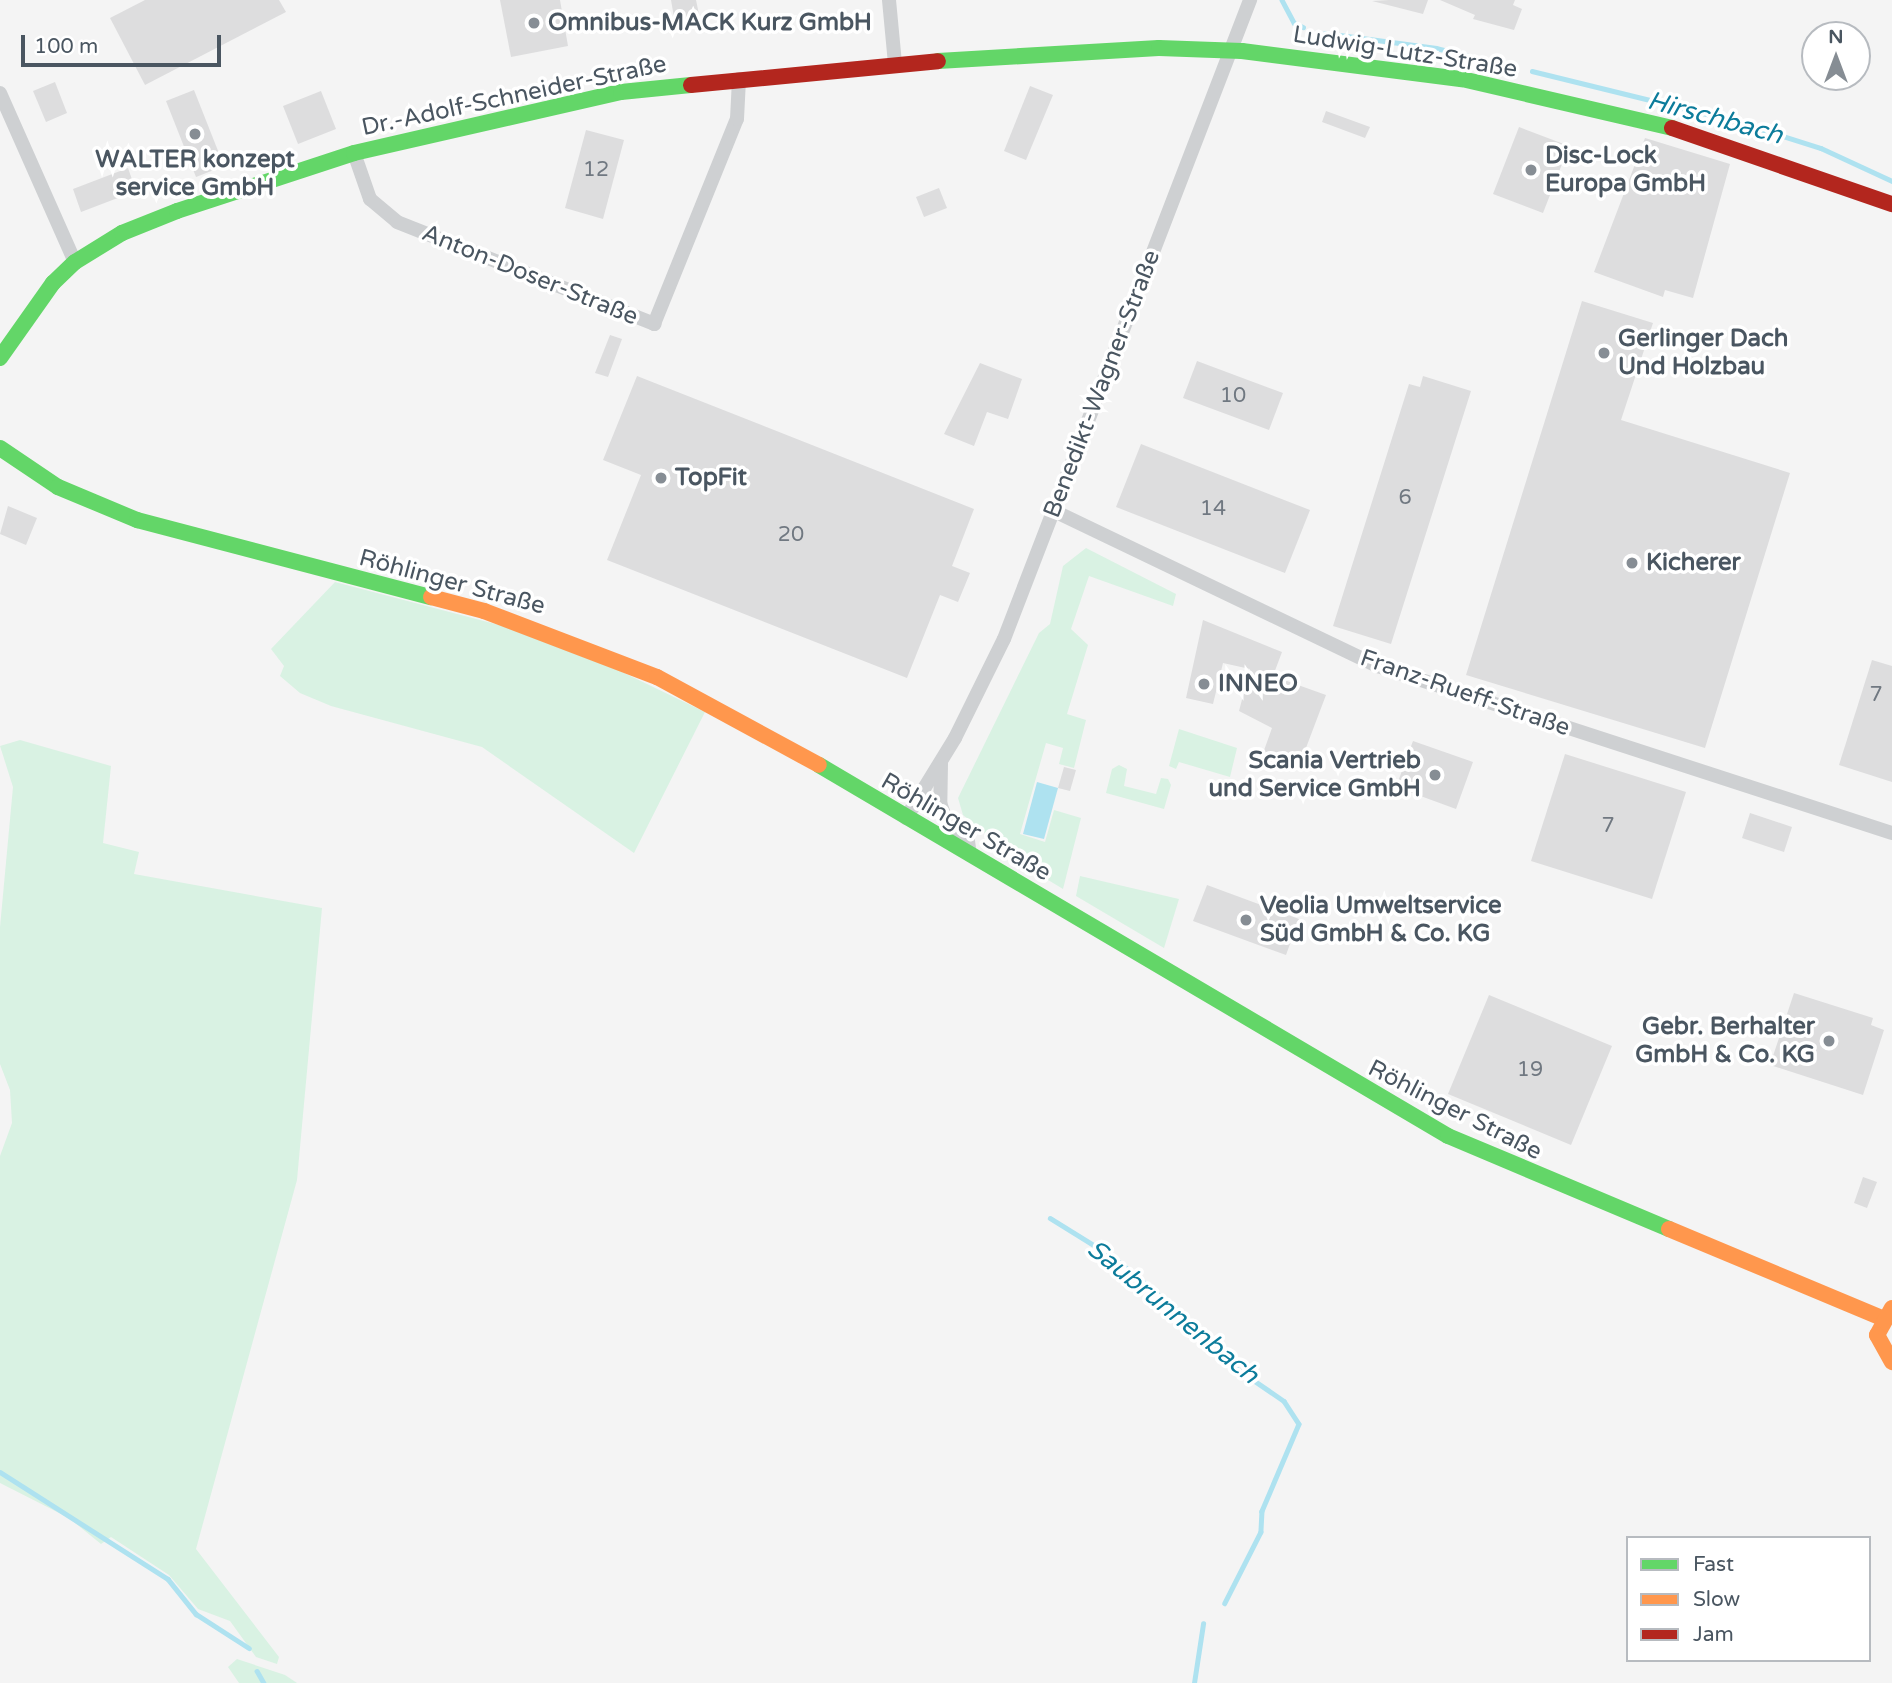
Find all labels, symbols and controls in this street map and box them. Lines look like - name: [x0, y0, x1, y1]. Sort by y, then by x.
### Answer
- place label: Omnibus-MACK Kurz GmbH: [548, 9, 872, 37]
- marker: Omnibus-MACK Kurz GmbH: [526, 15, 542, 31]
- street label: Ludwig-Lutz-Straße: [1291, 20, 1519, 84]
- scale bar: [24, 21, 224, 65]
- north arrow: [1801, 21, 1871, 91]
- text: N: [1828, 26, 1844, 48]
- text: 100 m: [34, 34, 98, 59]
- street label: Dr.-Adolf-Schneider-Straße: [359, 50, 669, 142]
- water label: Hirschbach: [1644, 85, 1786, 151]
- marker: WALTER konzept service GmbH: [187, 126, 203, 142]
- place label: Disc-Lock Europa GmbH: [1545, 142, 1706, 198]
- place label: WALTER konzept service GmbH: [95, 146, 295, 202]
- house number: 12: [583, 157, 609, 183]
- marker: Disc-Lock Europa GmbH: [1523, 162, 1539, 178]
- street label: Anton-Doser-Straße: [418, 219, 642, 331]
- street label: Benedikt-Wagner-Straße: [1038, 246, 1166, 522]
- place label: Gerlinger Dach Und Holzbau: [1618, 325, 1788, 381]
- marker: Gerlinger Dach Und Holzbau: [1596, 345, 1612, 361]
- house number: 10: [1220, 383, 1246, 409]
- place label: TopFit: [675, 464, 747, 492]
- marker: TopFit: [653, 470, 669, 486]
- house number: 6: [1398, 485, 1412, 511]
- house number: 14: [1200, 496, 1226, 522]
- house number: 20: [778, 522, 804, 548]
- street label: Röhlinger Straße: [356, 543, 548, 621]
- place label: Kicherer: [1646, 549, 1741, 577]
- marker: Kicherer: [1624, 555, 1640, 571]
- street label: Franz-Rueff-Straße: [1356, 644, 1574, 742]
- place label: INNEO: [1218, 670, 1298, 698]
- marker: INNEO: [1196, 676, 1212, 692]
- house number: 7: [1869, 682, 1883, 708]
- place label: Scania Vertrieb und Service GmbH: [1208, 747, 1421, 803]
- street label: Röhlinger Straße: [876, 767, 1056, 887]
- marker: Scania Vertrieb und Service GmbH: [1427, 767, 1443, 783]
- house number: 7: [1601, 813, 1615, 839]
- place label: Veolia Umweltservice Süd GmbH & Co. KG: [1260, 892, 1502, 948]
- marker: Veolia Umweltservice Süd GmbH & Co. KG: [1238, 912, 1254, 928]
- place label: Gebr. Berhalter GmbH & Co. KG: [1635, 1013, 1815, 1069]
- marker: Gebr. Berhalter GmbH & Co. KG: [1821, 1033, 1837, 1049]
- street label: Röhlinger Straße: [1363, 1054, 1547, 1166]
- house number: 19: [1517, 1057, 1543, 1083]
- water label: Saubrunnenbach: [1081, 1233, 1265, 1391]
- legend: [1626, 1536, 1871, 1662]
- text: Fast: [1693, 1552, 1734, 1577]
- text: Slow: [1693, 1587, 1740, 1612]
- text: Jam: [1693, 1622, 1734, 1647]

